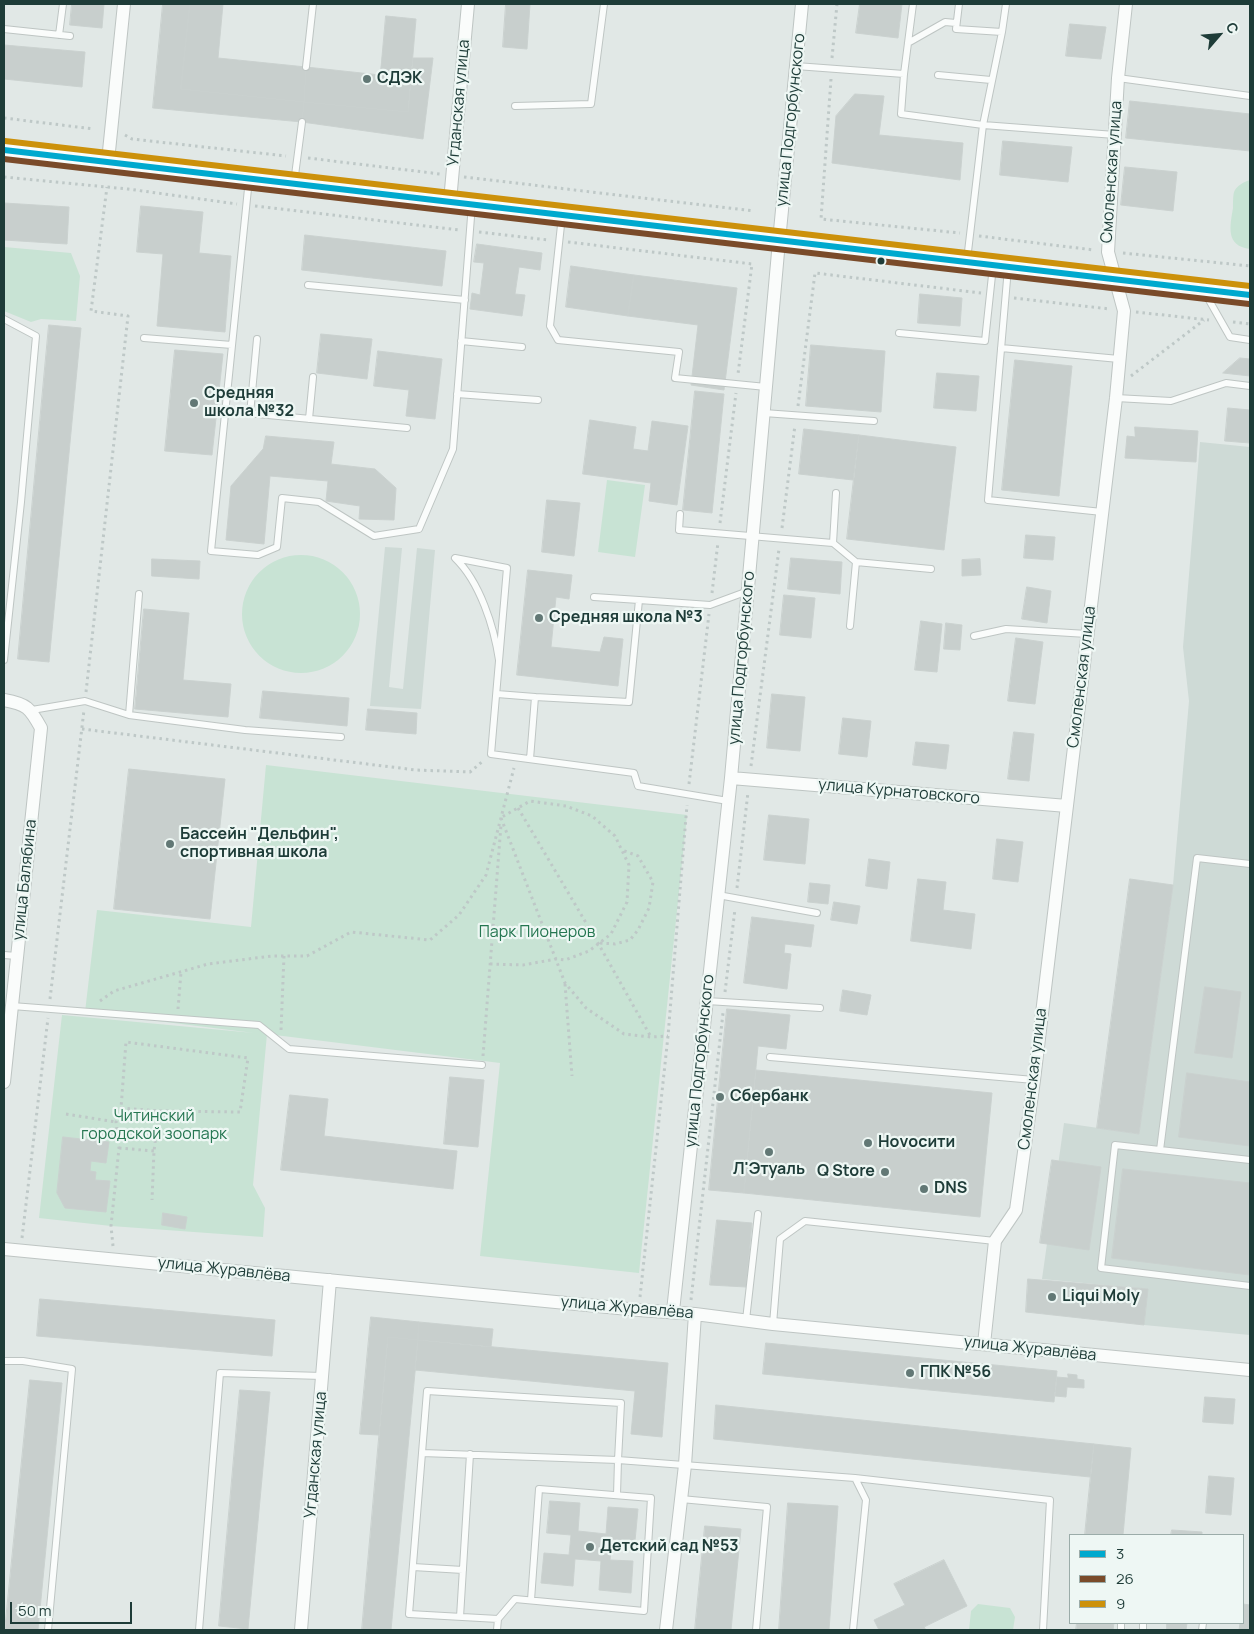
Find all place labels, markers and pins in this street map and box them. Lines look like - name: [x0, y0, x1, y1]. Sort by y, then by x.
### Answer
- place label: СДЭК: [377, 69, 422, 89]
- marker: СДЭК: [361, 73, 373, 85]
- unlabelled marker: [876, 256, 886, 266]
- place label: Средняя школа №32: [204, 384, 294, 422]
- marker: Средняя школа №32: [188, 397, 200, 409]
- place label: Средняя школа №3: [549, 608, 703, 628]
- marker: Средняя школа №3: [533, 612, 545, 624]
- place label: Бассейн "Дельфин", спортивная школа: [180, 825, 339, 863]
- marker: Бассейн "Дельфин", спортивная школа: [164, 838, 176, 850]
- place label: Сбербанк: [730, 1087, 808, 1107]
- marker: Сбербанк: [714, 1091, 726, 1103]
- place label: Ноvосити: [878, 1133, 955, 1153]
- marker: Ноvосити: [862, 1137, 874, 1149]
- marker: Л'Этуаль: [763, 1146, 775, 1158]
- place label: Л'Этуаль: [733, 1160, 805, 1180]
- place label: Q Store: [817, 1162, 875, 1182]
- marker: Q Store: [879, 1166, 891, 1178]
- place label: DNS: [934, 1179, 967, 1199]
- marker: DNS: [918, 1183, 930, 1195]
- place label: Liqui Moly: [1062, 1287, 1140, 1307]
- marker: Liqui Moly: [1046, 1291, 1058, 1303]
- place label: ГПК №56: [920, 1363, 991, 1383]
- marker: ГПК №56: [904, 1367, 916, 1379]
- place label: Детский сад №53: [600, 1537, 739, 1557]
- marker: Детский сад №53: [584, 1541, 596, 1553]

